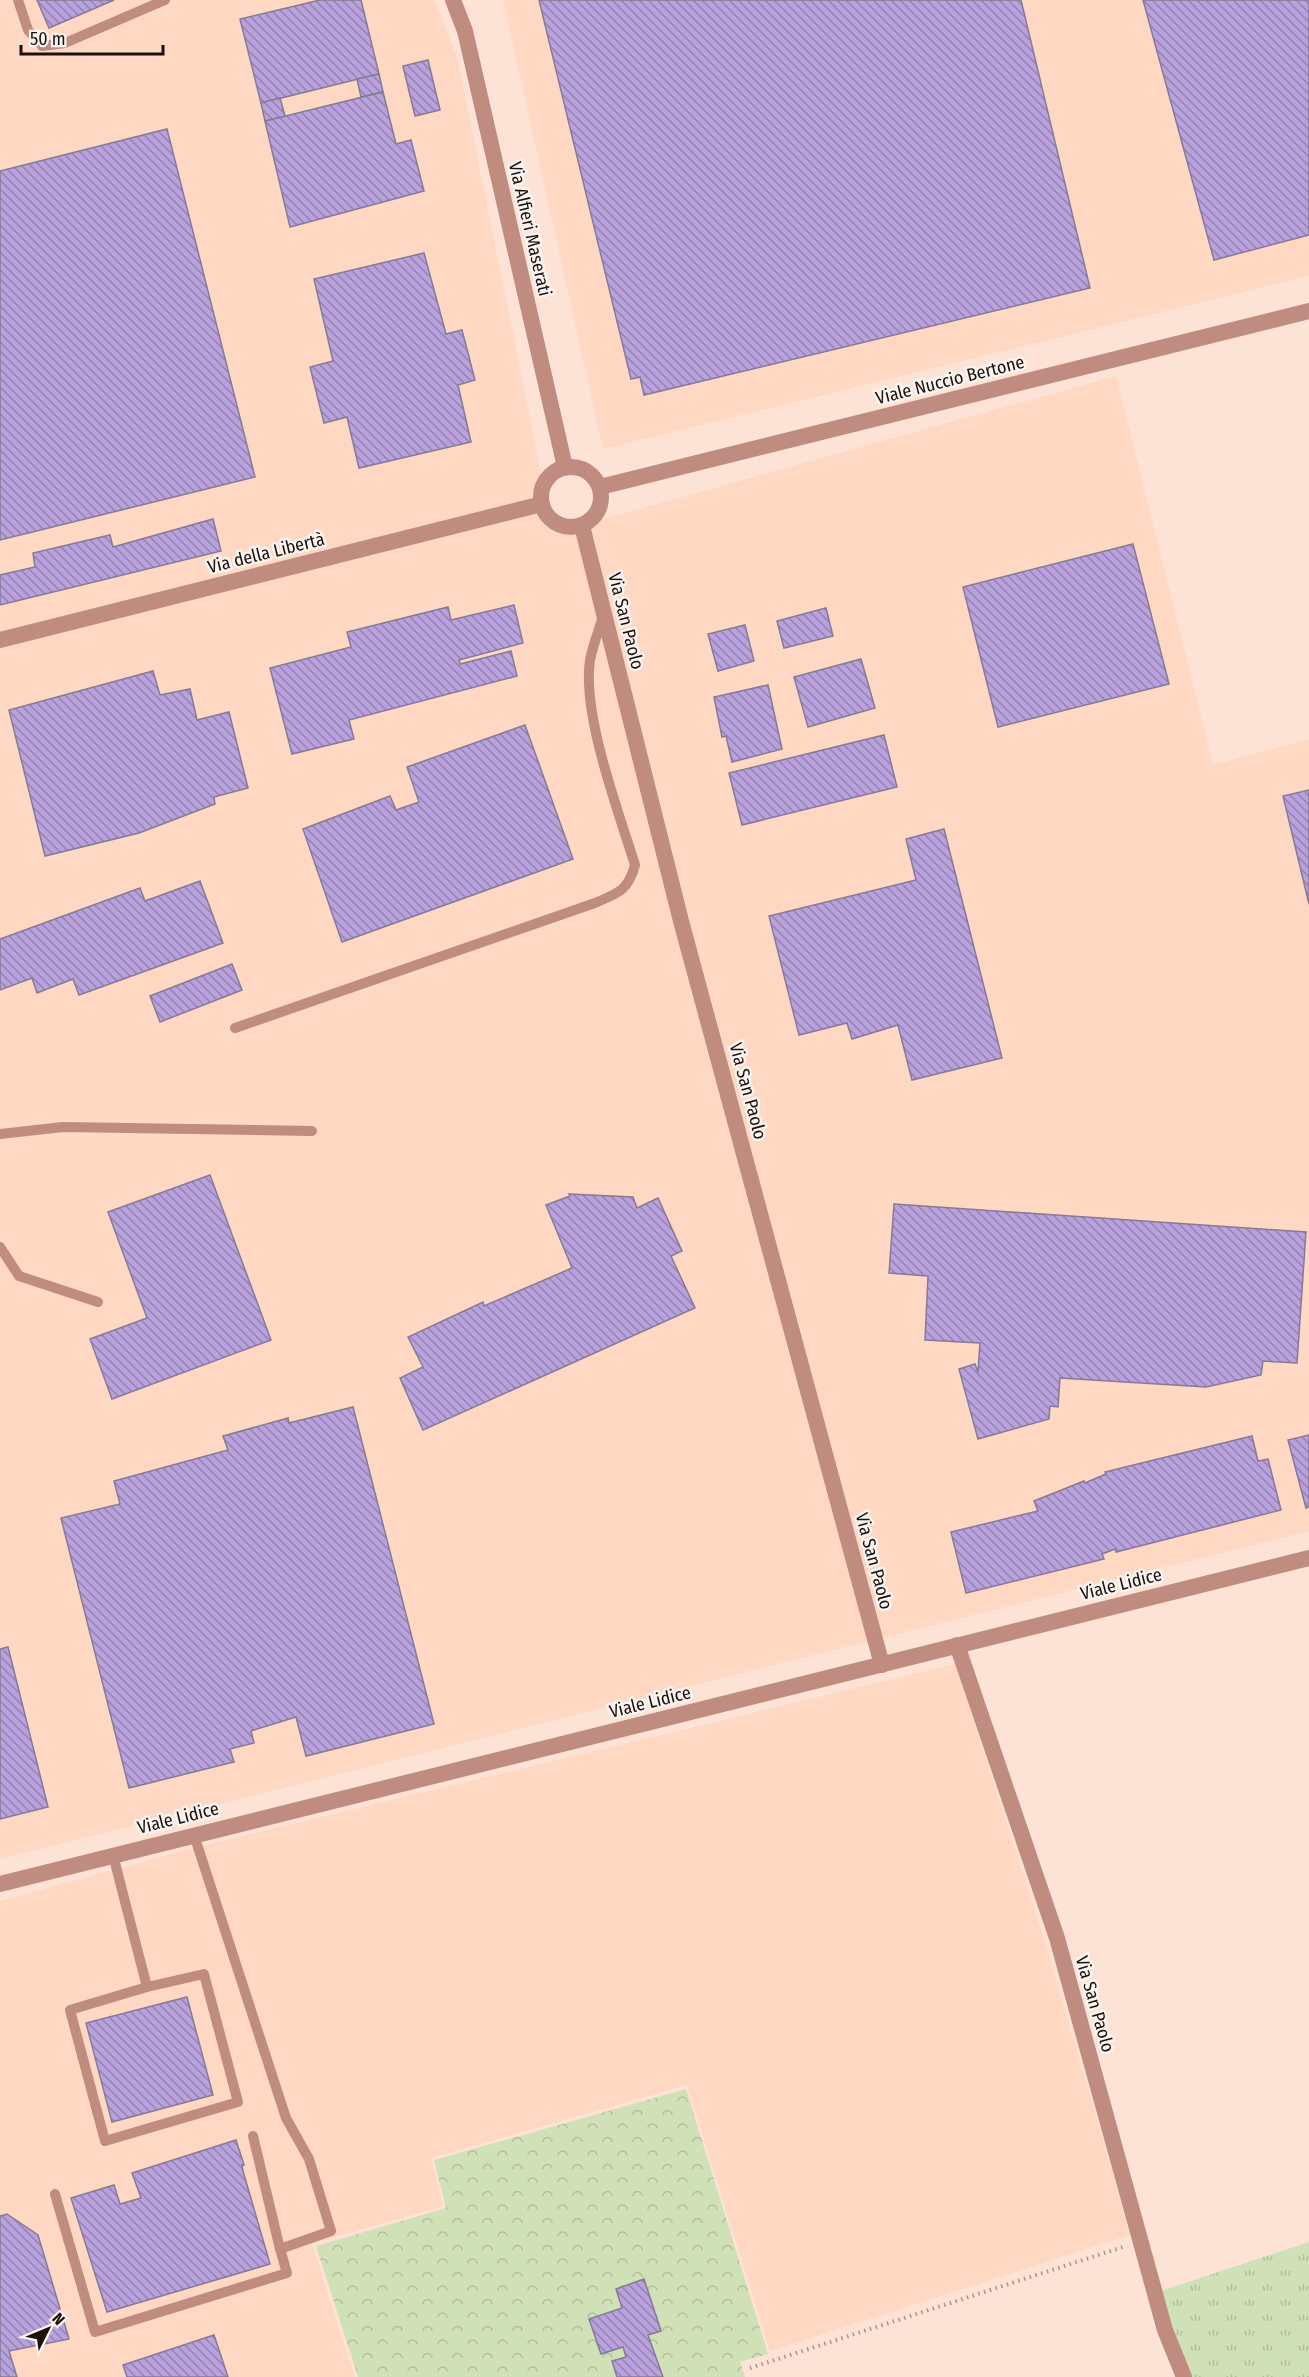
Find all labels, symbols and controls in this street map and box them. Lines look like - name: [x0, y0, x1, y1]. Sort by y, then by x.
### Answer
- scale bar: [21, 18, 164, 56]
- text: 50 m: [30, 28, 66, 50]
- street label: Via Alfieri Maserati: [504, 160, 556, 298]
- street label: Viale Nuccio Bertone: [873, 351, 1027, 409]
- street label: Via della Libertà: [205, 528, 327, 578]
- street label: Via San Paolo: [603, 570, 649, 672]
- street label: Via San Paolo: [725, 1040, 771, 1142]
- street label: Via San Paolo: [851, 1510, 897, 1612]
- street label: Viale Lidice: [1078, 1563, 1164, 1605]
- street label: Viale Lidice: [607, 1681, 693, 1723]
- street label: Viale Lidice: [135, 1797, 221, 1839]
- street label: Via San Paolo: [1071, 1953, 1119, 2055]
- north arrow: [18, 2299, 78, 2359]
- text: N: [48, 2309, 69, 2329]

